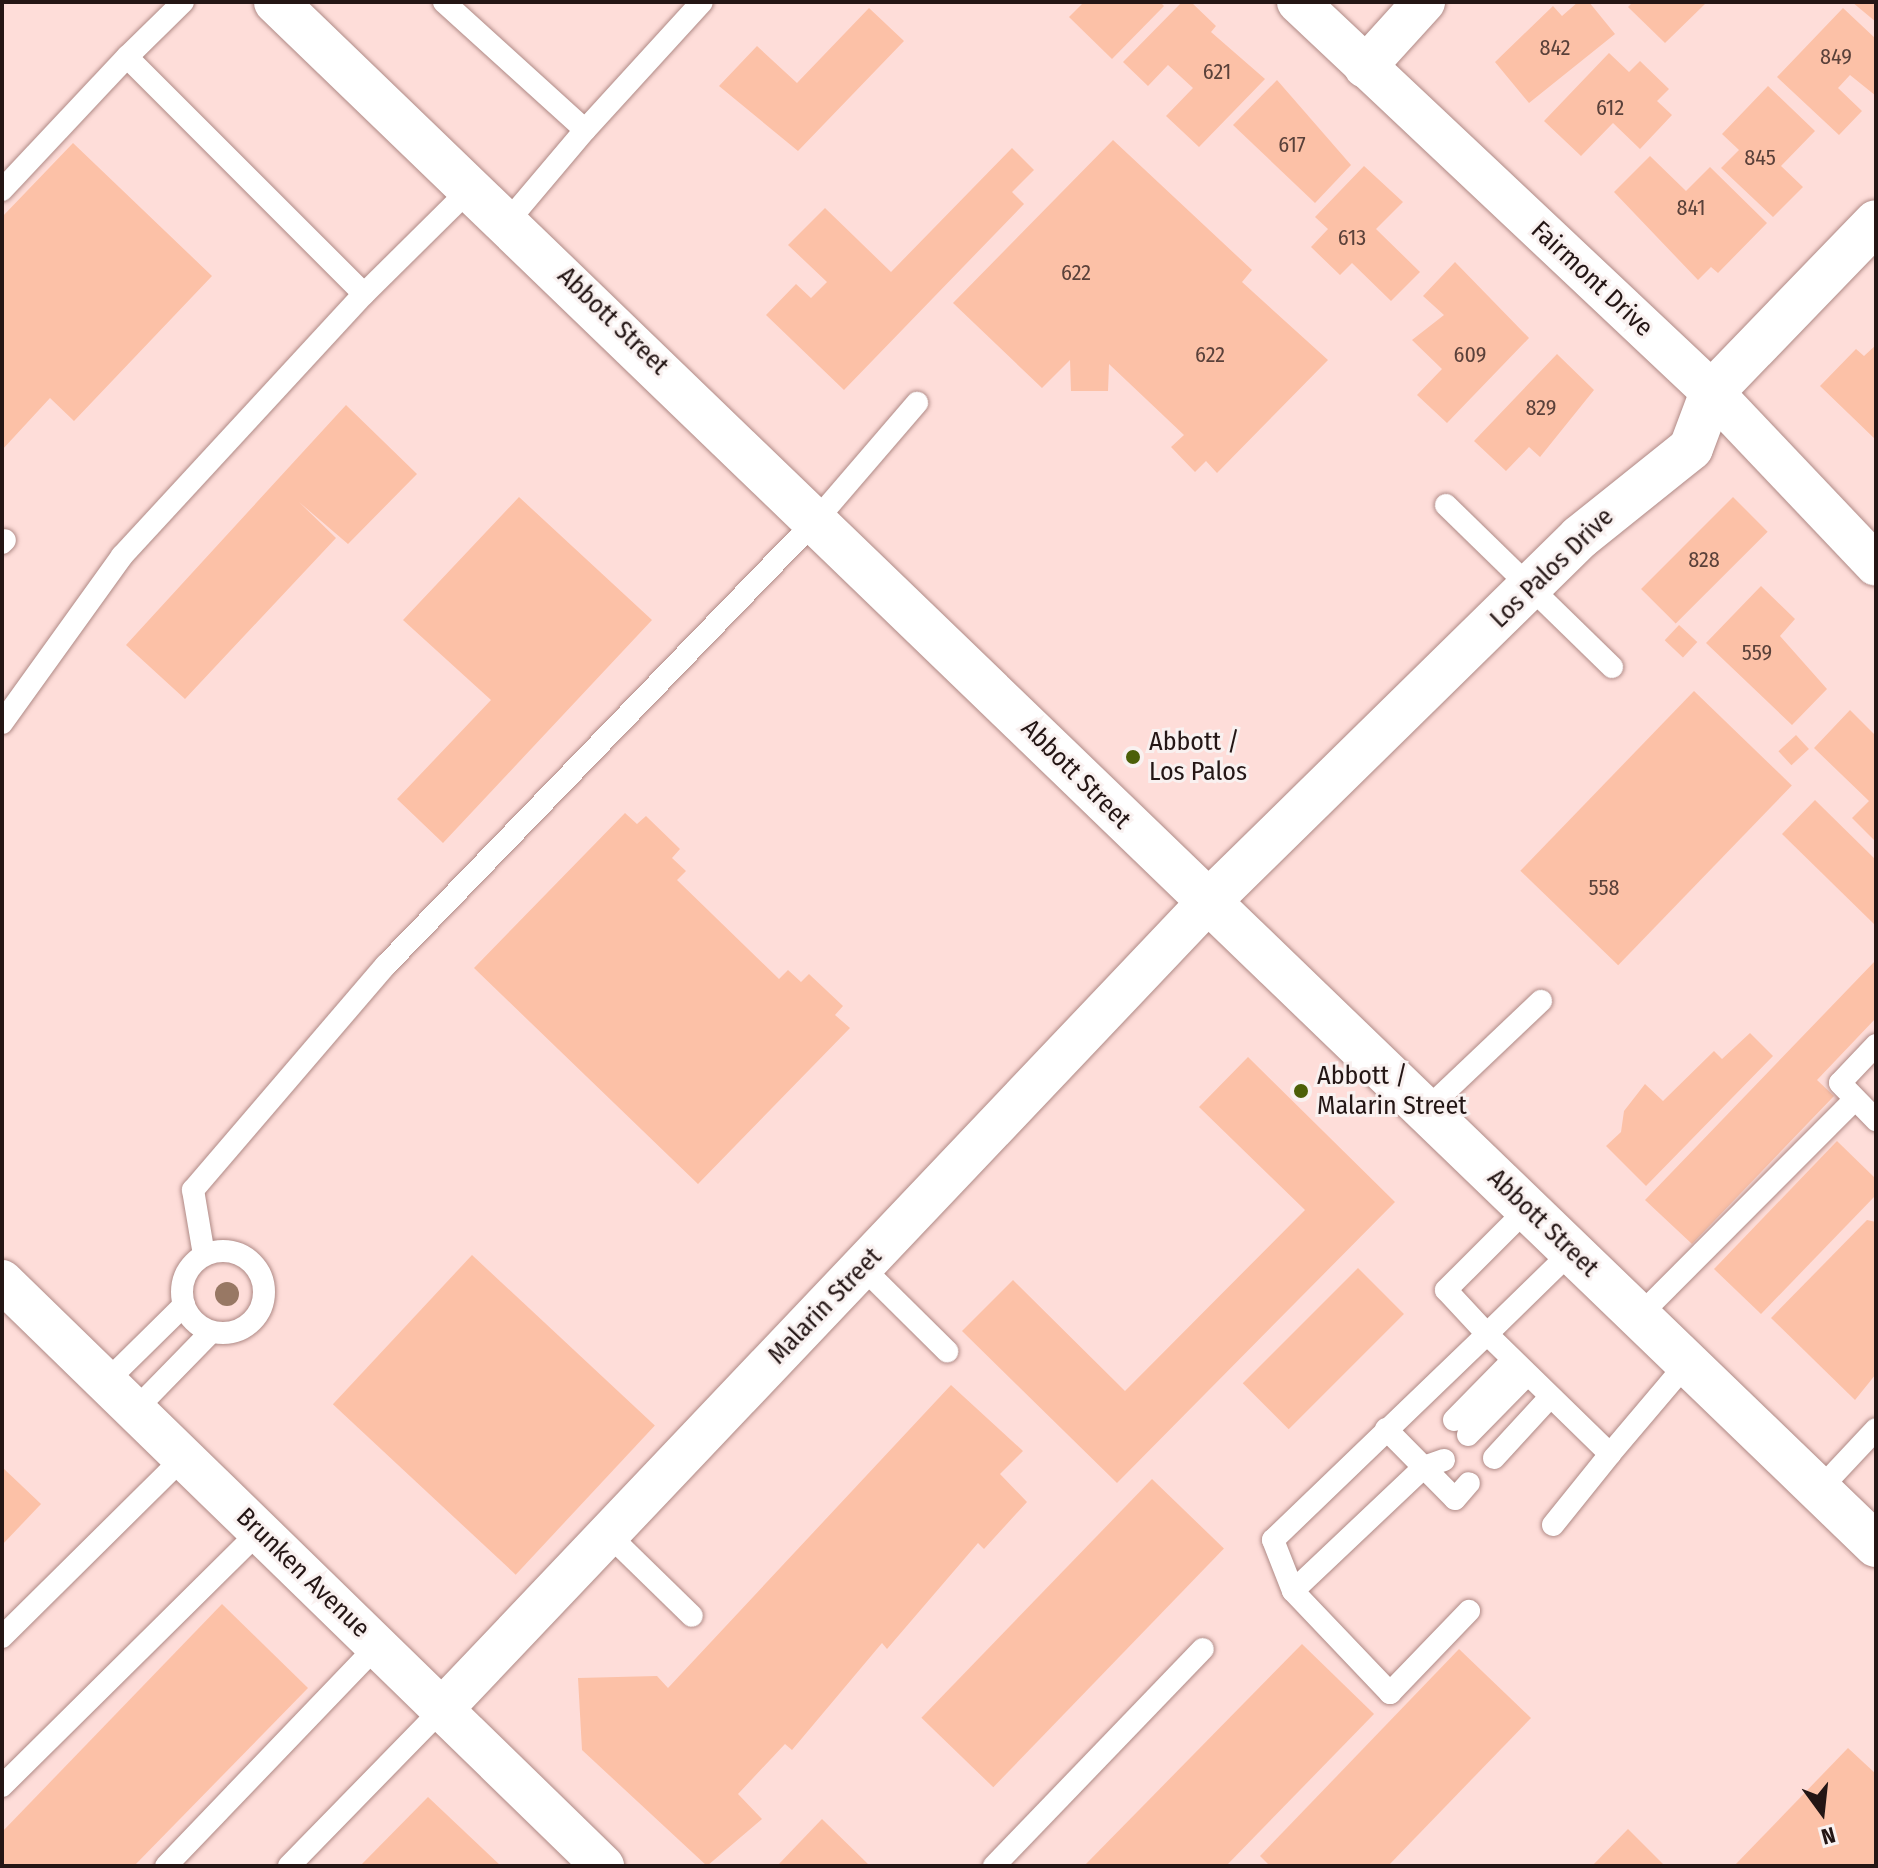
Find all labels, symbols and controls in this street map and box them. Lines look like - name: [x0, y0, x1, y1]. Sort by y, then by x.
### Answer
- house number: 842: [1539, 35, 1571, 61]
- house number: 849: [1820, 44, 1852, 70]
- house number: 621: [1203, 59, 1231, 85]
- house number: 612: [1596, 95, 1624, 121]
- house number: 617: [1278, 132, 1306, 158]
- house number: 845: [1744, 145, 1776, 171]
- house number: 841: [1676, 195, 1706, 221]
- street label: Fairmont Drive: [1525, 215, 1659, 343]
- house number: 613: [1338, 225, 1366, 251]
- street label: Abbott Street: [551, 260, 675, 382]
- house number: 622: [1061, 260, 1091, 286]
- house number: 622: [1195, 342, 1225, 368]
- house number: 609: [1454, 342, 1486, 368]
- house number: 829: [1525, 395, 1557, 421]
- street label: Los Palos Drive: [1484, 501, 1620, 635]
- house number: 828: [1688, 547, 1720, 573]
- house number: 559: [1742, 640, 1772, 666]
- street label: Abbott Street: [1015, 713, 1137, 835]
- place label: Abbott / Los Palos: [1149, 726, 1247, 788]
- marker: Abbott / Los Palos: [1124, 748, 1142, 766]
- house number: 558: [1588, 875, 1620, 901]
- place label: Abbott / Malarin Street: [1317, 1060, 1467, 1122]
- marker: Abbott / Malarin Street: [1292, 1082, 1310, 1100]
- street label: Abbott Street: [1481, 1162, 1605, 1284]
- street label: Malarin Street: [762, 1241, 888, 1371]
- street label: Brunken Avenue: [230, 1502, 376, 1644]
- north arrow: [1782, 1772, 1862, 1852]
- text: N: [1818, 1821, 1838, 1850]

